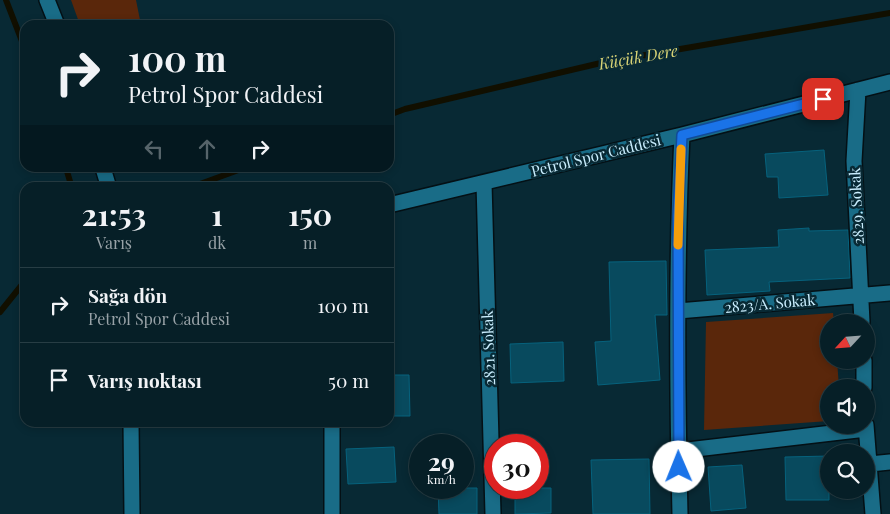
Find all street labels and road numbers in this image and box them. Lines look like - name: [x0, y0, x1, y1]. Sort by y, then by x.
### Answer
- street label: Petrol Spor Caddesi: [529, 129, 663, 181]
- street label: 2829. Sokak: [844, 166, 868, 245]
- street label: 2823/A. Sokak: [724, 289, 817, 317]
- street label: 2821. Sokak: [477, 309, 499, 386]

